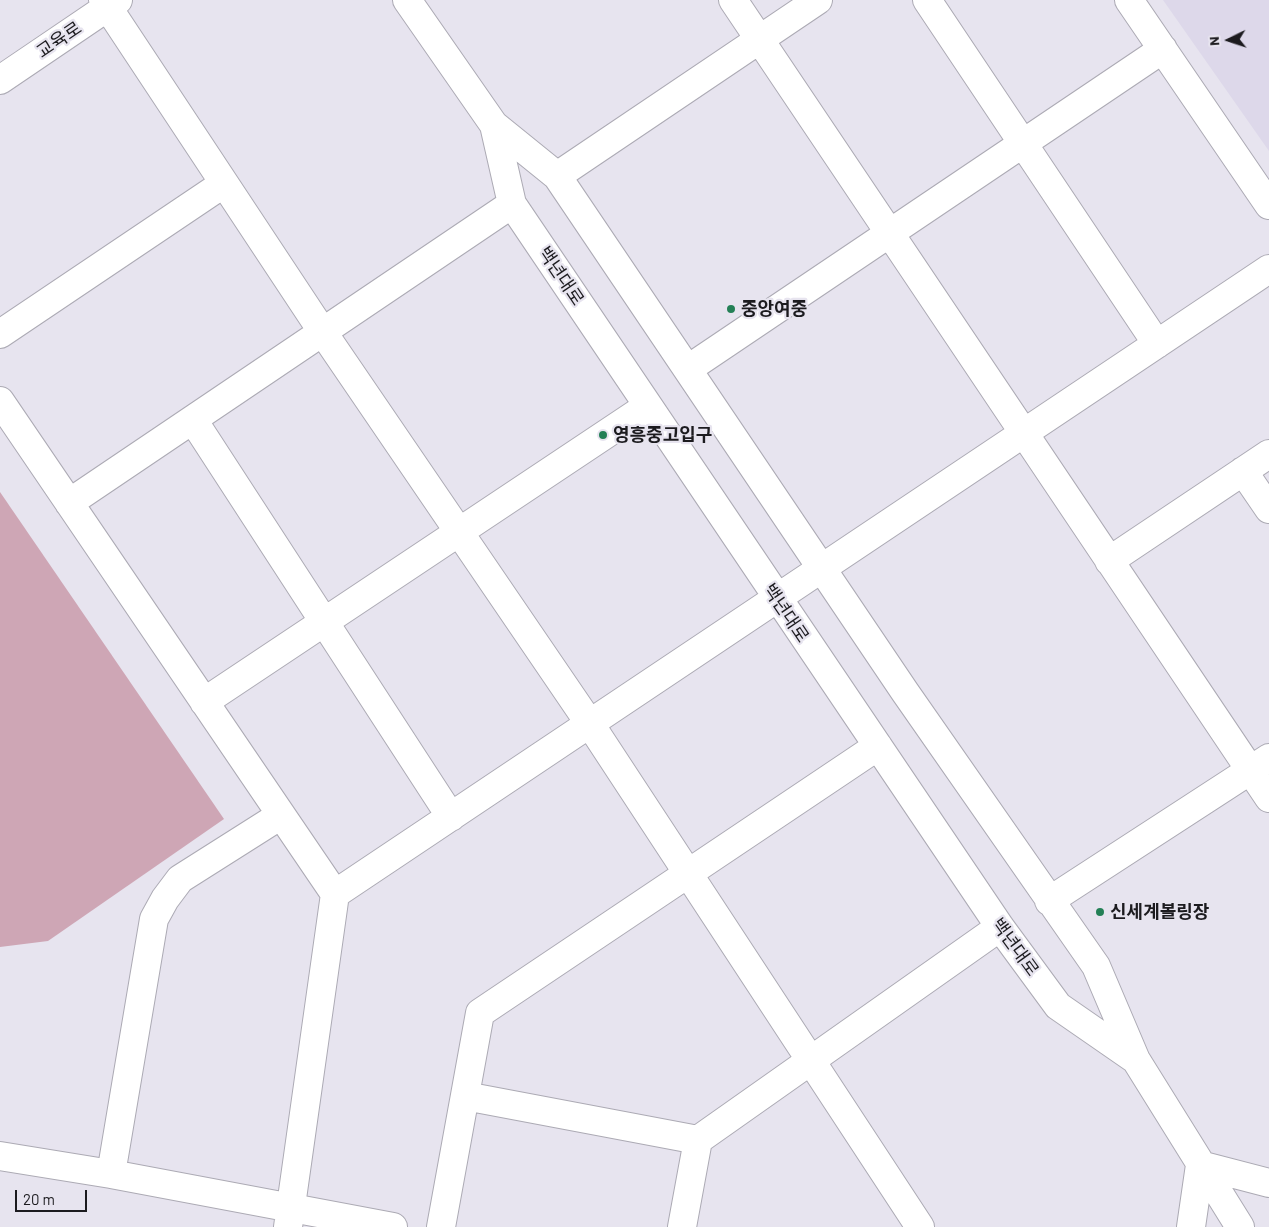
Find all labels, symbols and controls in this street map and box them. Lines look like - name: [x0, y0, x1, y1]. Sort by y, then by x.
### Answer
- north arrow: [1204, 15, 1254, 65]
- street label: 교육로: [32, 17, 86, 63]
- text: N: [1205, 36, 1222, 46]
- street label: 백년대로: [534, 243, 588, 309]
- place label: 중앙여중: [741, 298, 807, 320]
- marker: 중앙여중: [725, 303, 737, 315]
- place label: 영흥중고입구: [613, 424, 712, 446]
- marker: 영흥중고입구: [597, 429, 609, 441]
- street label: 백년대로: [759, 580, 813, 646]
- place label: 신세계볼링장: [1110, 901, 1209, 923]
- marker: 신세계볼링장: [1094, 906, 1106, 918]
- street label: 백년대로: [987, 914, 1043, 980]
- scale bar: [18, 1180, 90, 1212]
- text: 20 m: [23, 1190, 55, 1208]

